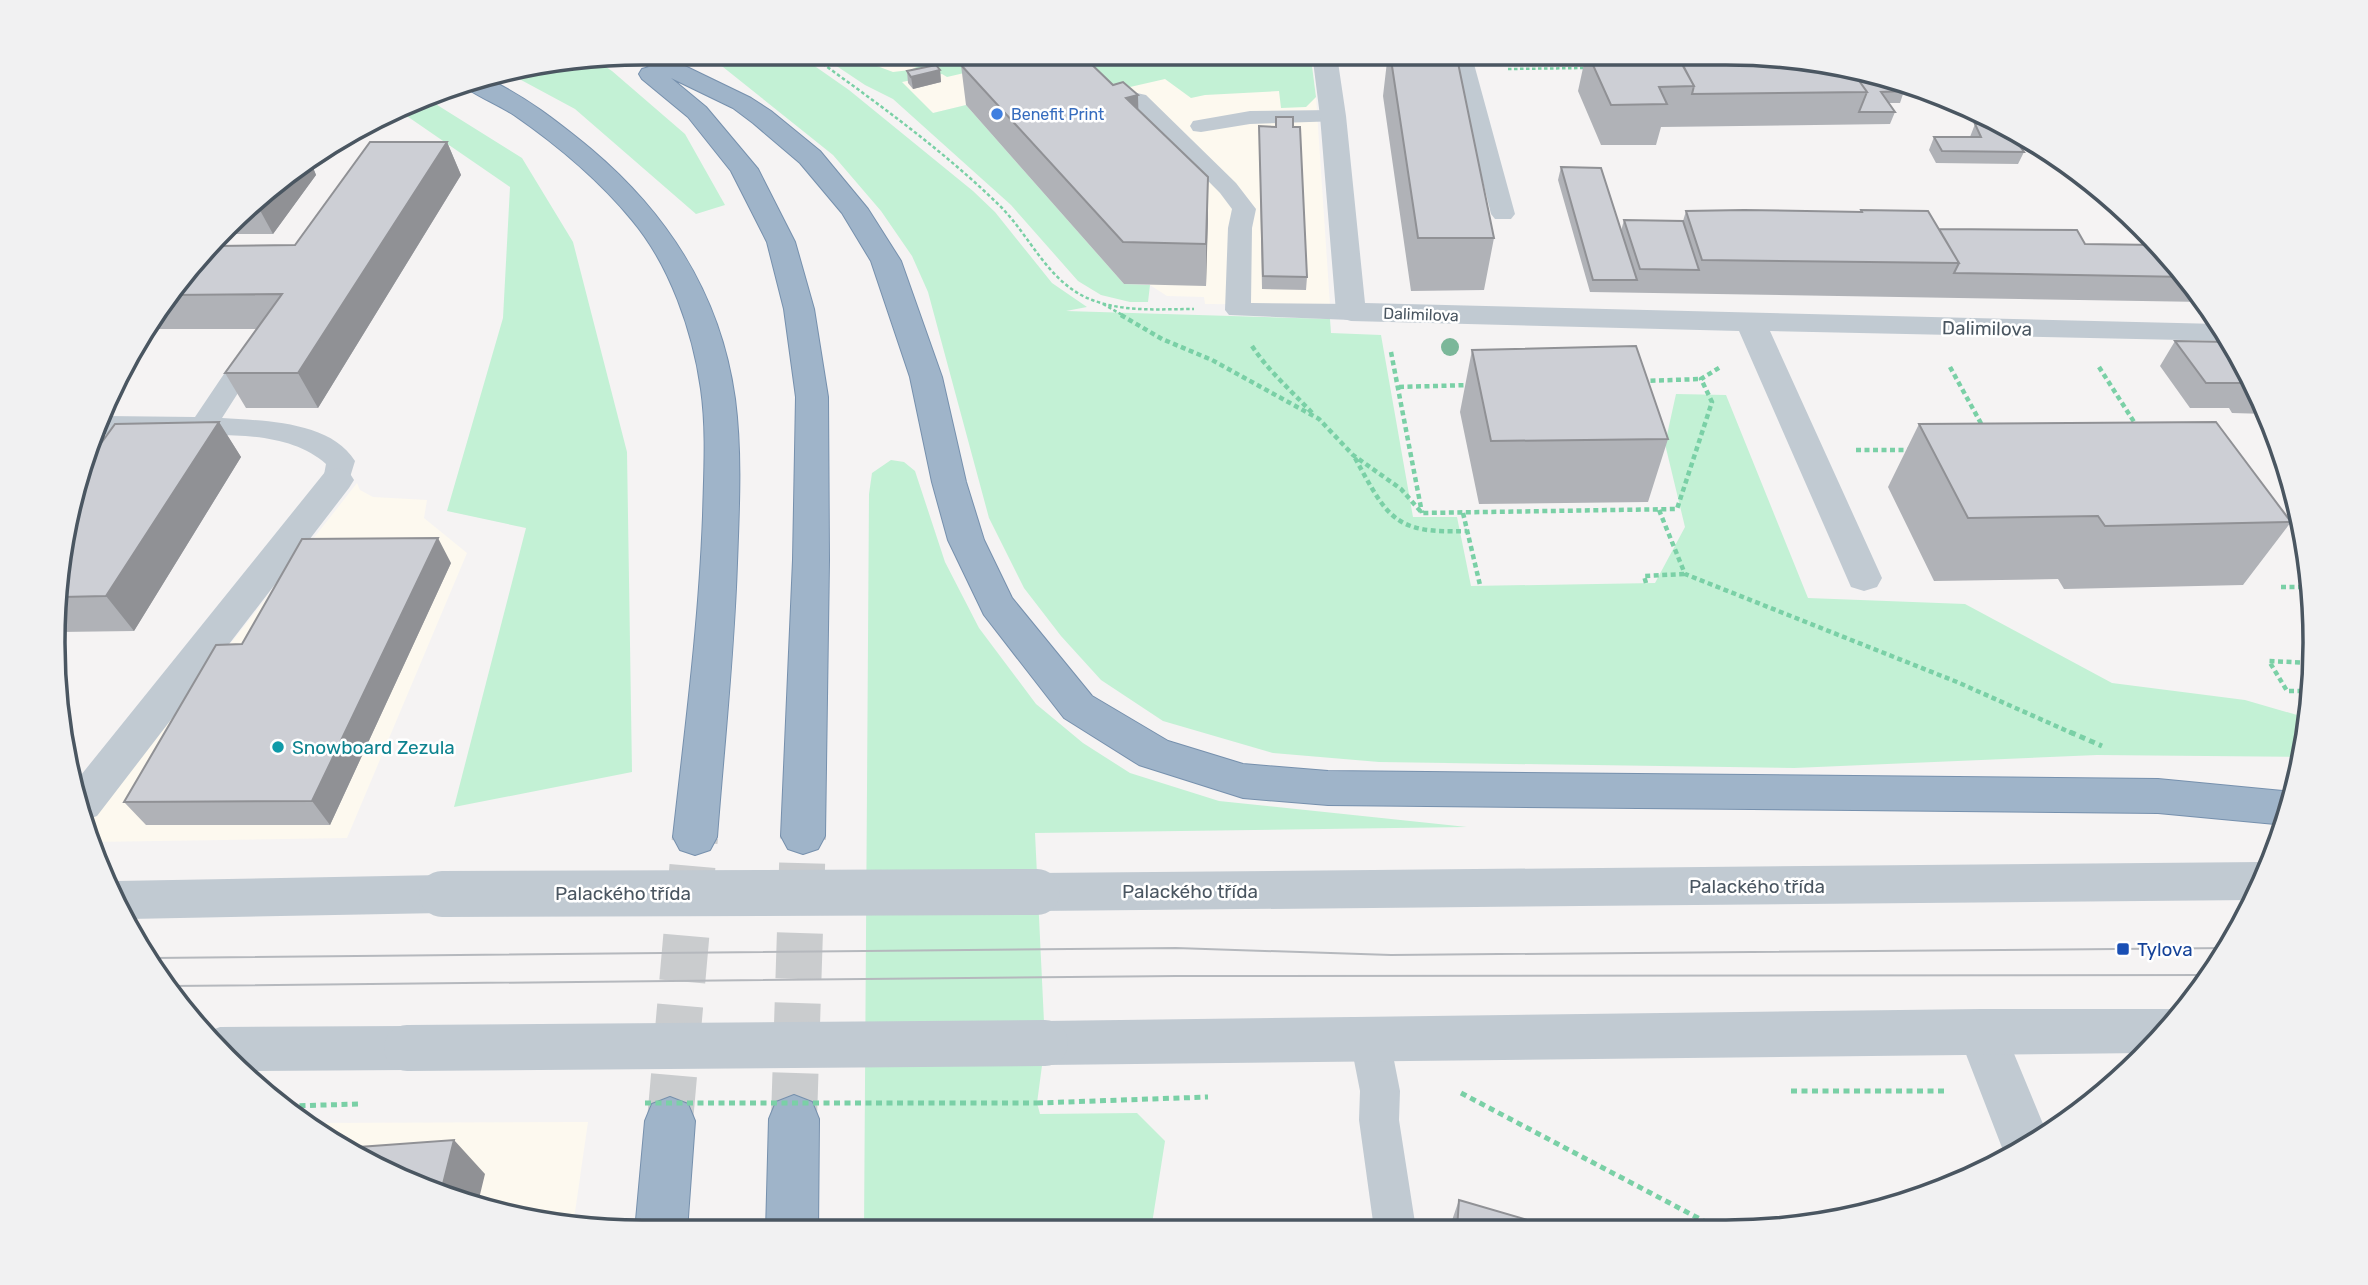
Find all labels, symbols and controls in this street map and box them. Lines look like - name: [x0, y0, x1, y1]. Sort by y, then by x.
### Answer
- place label: Benefit Print: [1011, 105, 1104, 124]
- marker: Benefit Print: [989, 106, 1005, 122]
- street label: Dalimilova: [1383, 304, 1459, 325]
- street label: Dalimilova: [1942, 316, 2032, 341]
- place label: Snowboard Zezula: [292, 736, 455, 759]
- marker: Snowboard Zezula: [270, 739, 286, 755]
- street label: Palackého třída: [1689, 875, 1825, 898]
- street label: Palackého třída: [1122, 880, 1258, 903]
- street label: Palackého třída: [555, 882, 691, 905]
- place label: Tylova: [2137, 938, 2193, 961]
- marker: Tylova: [2115, 941, 2131, 957]

